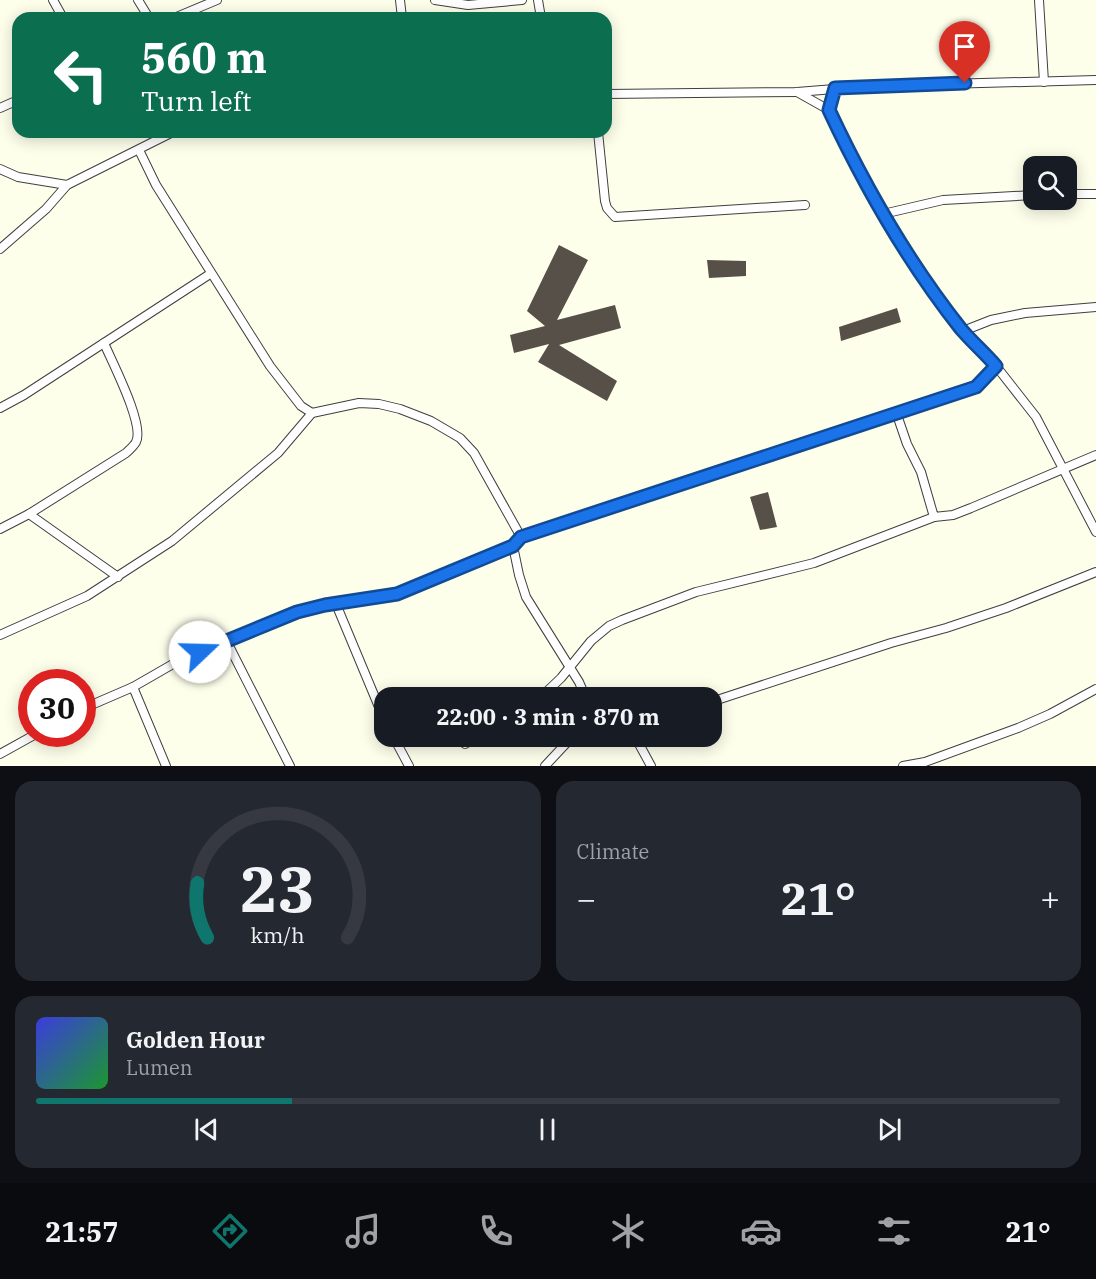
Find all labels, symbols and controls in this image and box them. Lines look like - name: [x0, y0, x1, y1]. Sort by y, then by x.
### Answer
- pin: [939, 21, 990, 83]
- text: 560 m: [141, 30, 267, 85]
- icon: arrive: [948, 30, 981, 63]
- icon: left: [42, 36, 120, 114]
- text: Turn left: [141, 83, 252, 118]
- map controls: [1023, 156, 1077, 210]
- button: search: [1023, 156, 1077, 210]
- position arrow: [168, 620, 232, 684]
- speed limit sign: 30: [18, 669, 96, 747]
- text: 22:00 · 3 min · 870 m: [436, 702, 660, 731]
- text: Climate: [577, 838, 649, 865]
- text: 23: [240, 848, 315, 929]
- text: 21°: [781, 869, 856, 927]
- text: −: [577, 877, 596, 920]
- text: +: [1040, 877, 1060, 920]
- text: km/h: [251, 921, 305, 949]
- text: Golden Hour: [126, 1025, 265, 1054]
- text: Lumen: [126, 1054, 193, 1081]
- icon: previous: [190, 1113, 223, 1146]
- icon: pause: [531, 1113, 564, 1146]
- icon: next: [873, 1113, 906, 1146]
- icon: directions: [209, 1210, 251, 1252]
- icon: music: [342, 1210, 384, 1252]
- icon: phone: [475, 1210, 517, 1252]
- icon: climate: [607, 1210, 649, 1252]
- icon: car: [740, 1210, 782, 1252]
- icon: filters: [873, 1210, 915, 1252]
- text: 21:57: [45, 1214, 118, 1249]
- text: 21°: [1005, 1214, 1051, 1249]

